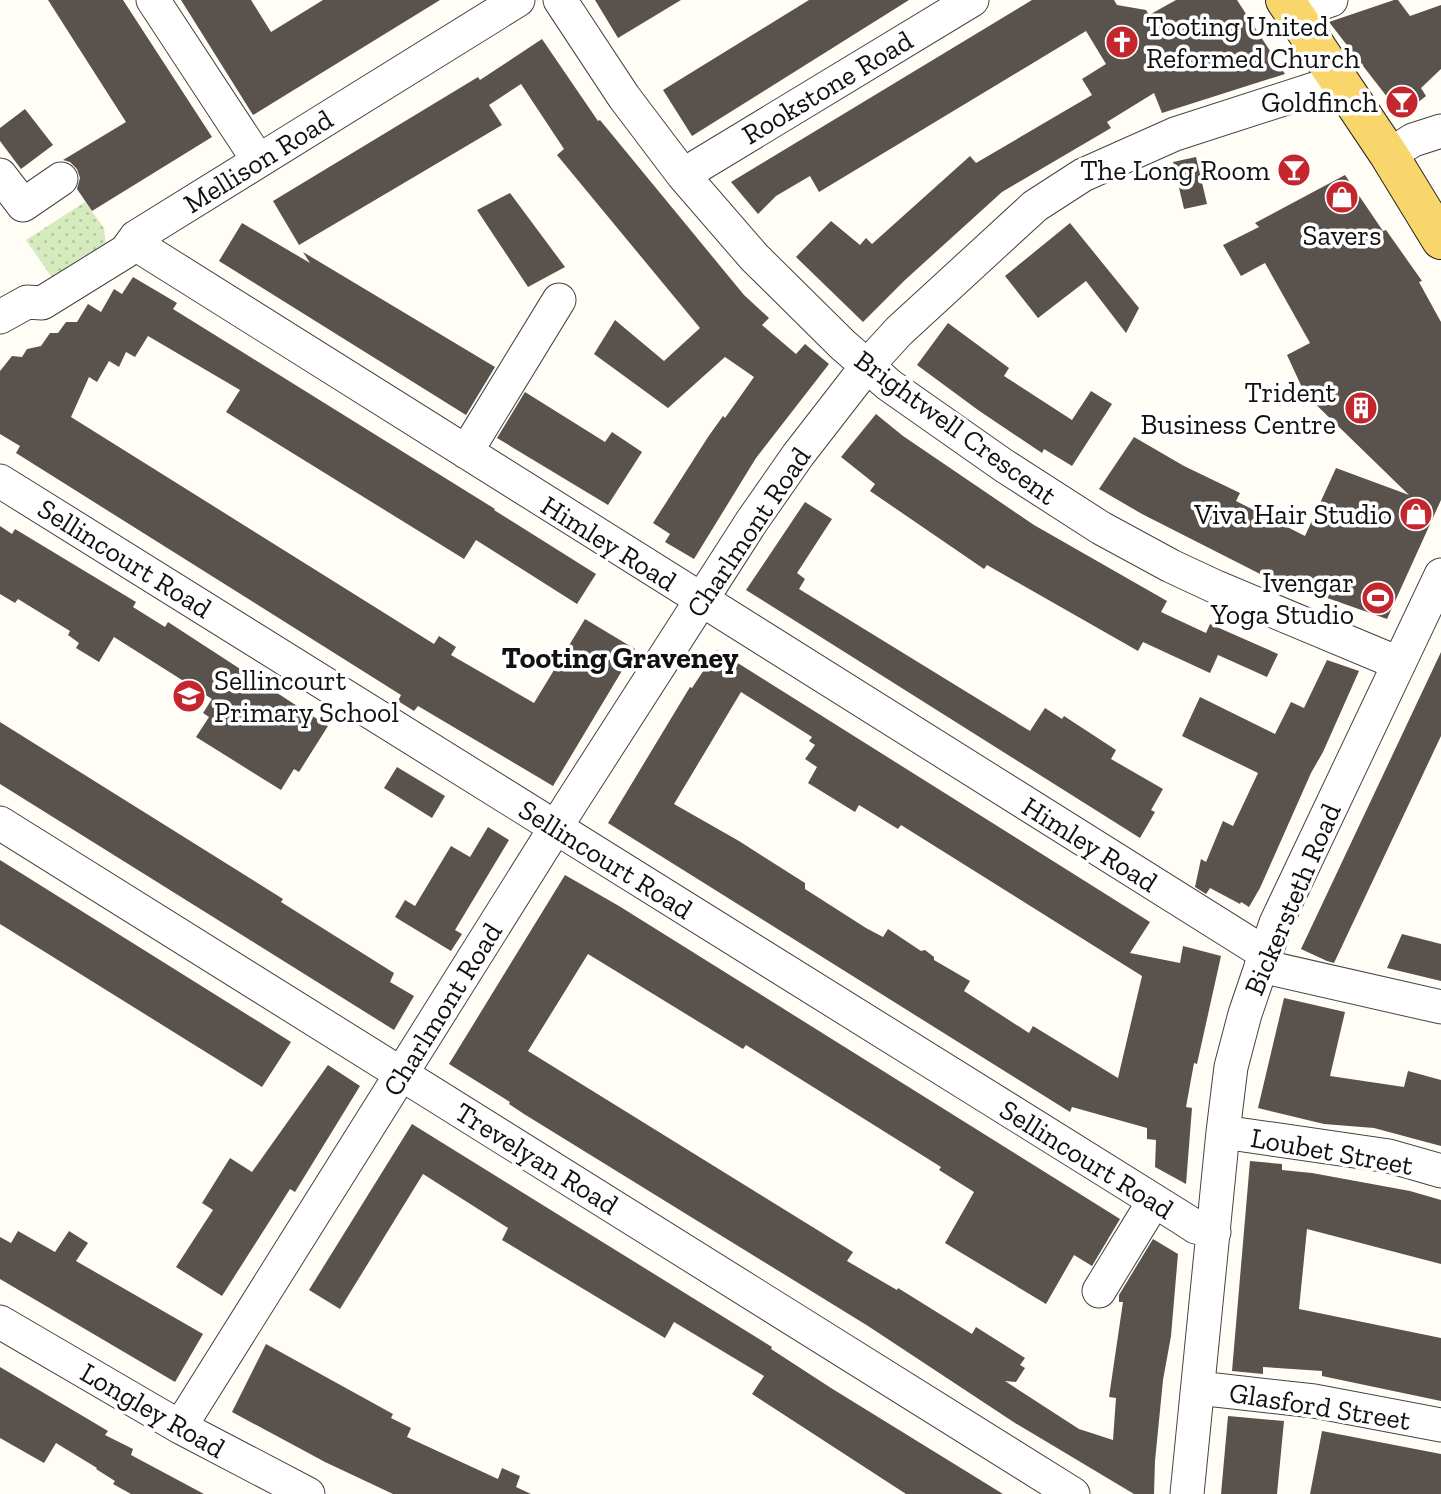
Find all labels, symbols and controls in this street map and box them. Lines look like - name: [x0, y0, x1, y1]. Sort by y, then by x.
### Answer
- place label: Tooting United Reformed Church: [1146, 10, 1360, 75]
- church icon: Tooting United Reformed Church: [1103, 23, 1141, 61]
- street label: Rookstone Road: [736, 24, 918, 151]
- bar icon: Goldfinch: [1383, 83, 1421, 121]
- place label: Goldfinch: [1261, 86, 1378, 119]
- street label: Mellison Road: [178, 103, 339, 220]
- bar icon: The Long Room: [1275, 151, 1313, 189]
- place label: The Long Room: [1080, 154, 1270, 187]
- shop icon: Savers: [1323, 178, 1361, 216]
- place label: Savers: [1303, 219, 1381, 252]
- street label: Brightwell Crescent: [848, 343, 1063, 512]
- place label: Trident Business Centre: [1141, 376, 1337, 441]
- building icon: Trident Business Centre: [1342, 389, 1380, 427]
- street label: Charlmont Road: [679, 441, 817, 624]
- street label: Himley Road: [535, 489, 683, 598]
- street label: Sellincourt Road: [32, 492, 218, 625]
- shop icon: Viva Hair Studio: [1397, 495, 1435, 533]
- place label: Viva Hair Studio: [1193, 498, 1392, 531]
- place label: Ivengar Yoga Studio: [1210, 566, 1354, 631]
- sports icon: Ivengar Yoga Studio: [1359, 579, 1397, 617]
- district label: Tooting Graveney: [502, 640, 738, 676]
- place label: Sellincourt Primary School: [214, 664, 399, 729]
- school or university icon: Sellincourt Primary School: [170, 677, 208, 715]
- street label: Himley Road: [1016, 790, 1164, 899]
- street label: Sellincourt Road: [513, 793, 699, 926]
- street label: Bickersteth Road: [1237, 798, 1348, 1000]
- street label: Charlmont Road: [376, 917, 509, 1102]
- street label: Sellincourt Road: [994, 1093, 1180, 1226]
- street label: Trevelyan Road: [449, 1095, 624, 1222]
- street label: Loubet Street: [1248, 1121, 1416, 1182]
- street label: Longley Road: [75, 1356, 231, 1465]
- street label: Glasford Street: [1227, 1376, 1413, 1437]

